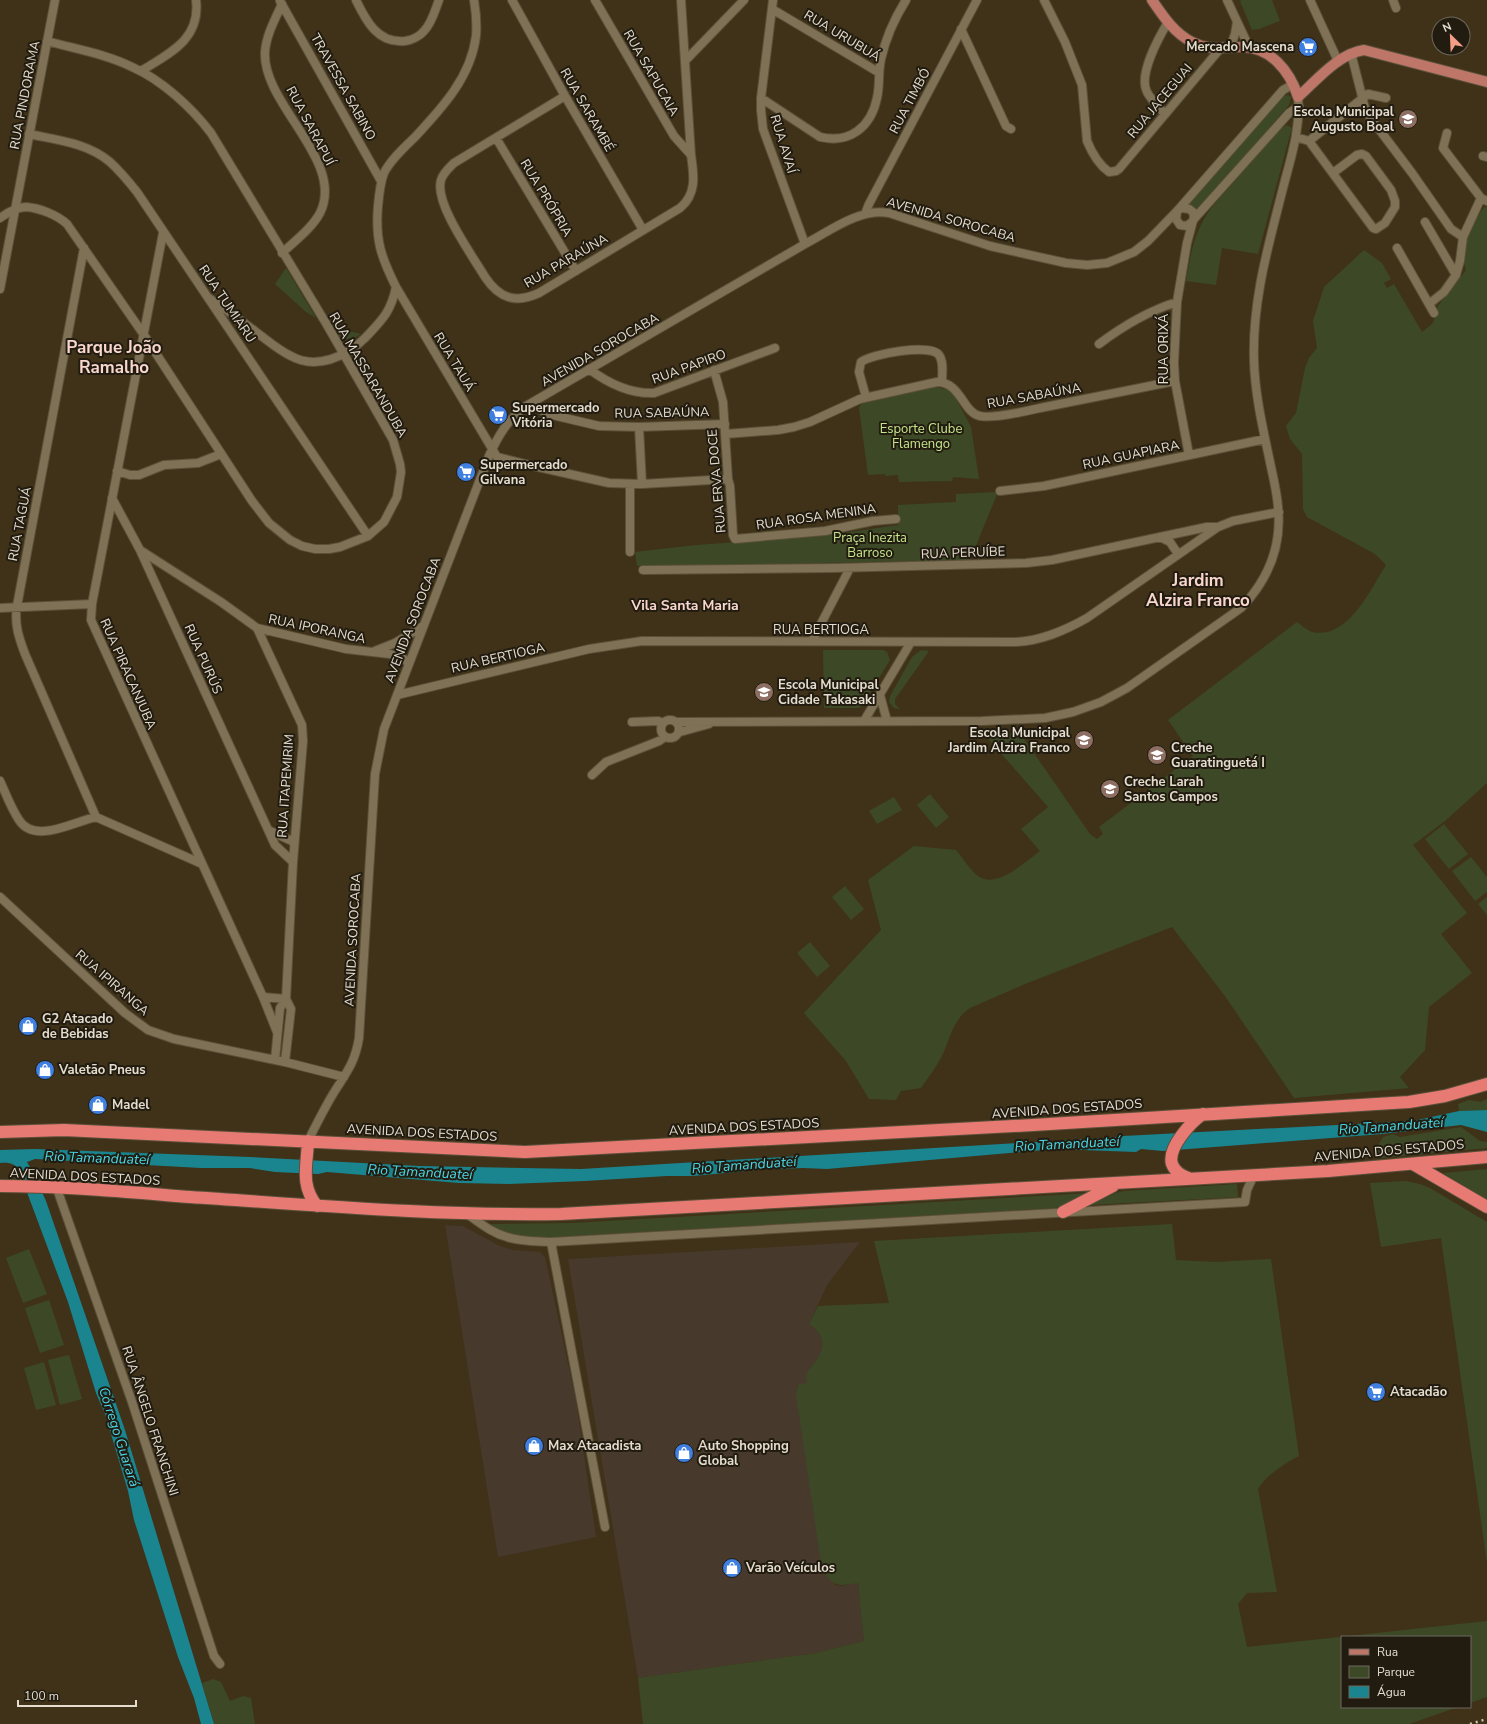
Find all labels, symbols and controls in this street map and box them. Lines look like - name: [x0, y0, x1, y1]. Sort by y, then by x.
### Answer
- street label: RUA URUBUÁ: [800, 5, 885, 66]
- north arrow: [1431, 16, 1471, 56]
- text: N: [1440, 19, 1454, 36]
- street label: RUA SAPUCAIA: [619, 27, 683, 120]
- street label: TRAVESSA SABINO: [306, 30, 380, 144]
- supermarket icon: Mercado Mascena: [1297, 36, 1319, 58]
- place label: Mercado Mascena: [1186, 38, 1294, 56]
- street label: RUA PINDORAMA: [6, 39, 44, 151]
- street label: RUA JACEGUAI: [1123, 60, 1197, 142]
- street label: RUA SARAMBÉ: [556, 64, 619, 155]
- street label: RUA TIMBÓ: [884, 65, 935, 137]
- street label: RUA SARAPUÍ: [282, 83, 340, 169]
- place label: Escola Municipal Augusto Boal: [1293, 103, 1395, 136]
- school or university icon: Escola Municipal Augusto Boal: [1397, 108, 1419, 130]
- street label: RUA AVAÍ: [766, 112, 802, 176]
- street label: RUA PRÓPRIA: [516, 155, 577, 241]
- street label: AVENIDA SOROCABA: [884, 193, 1018, 247]
- street label: RUA PARAÚNA: [520, 229, 612, 292]
- street label: RUA TUMIARU: [194, 262, 260, 346]
- street label: RUA MASSARANDUBA: [325, 309, 412, 441]
- street label: AVENIDA SOROCABA: [538, 309, 663, 391]
- street label: RUA ORIXÁ: [1154, 313, 1173, 384]
- street label: RUA TAUÁ: [429, 329, 480, 395]
- district label: Parque João Ramalho: [66, 336, 162, 379]
- street label: RUA PAPIRO: [649, 345, 729, 389]
- street label: RUA SABAÚNA: [985, 378, 1083, 413]
- place label: Supermercado Vitória: [511, 399, 600, 432]
- street label: RUA SABAÚNA: [614, 402, 710, 423]
- supermarket icon: Supermercado Vitória: [487, 404, 509, 426]
- park label: Esporte Clube Flamengo: [880, 420, 962, 453]
- street label: RUA ERVA DOCE: [703, 428, 731, 534]
- street label: RUA GUAPIARA: [1081, 436, 1181, 474]
- place label: Supermercado Gilvana: [480, 456, 568, 489]
- supermarket icon: Supermercado Gilvana: [455, 461, 477, 483]
- street label: RUA TAGUÁ: [3, 485, 36, 563]
- street label: RUA ROSA MENINA: [755, 500, 878, 534]
- park label: Praça Inezita Barroso: [833, 529, 907, 562]
- street label: RUA PERUÍBE: [920, 542, 1006, 563]
- street label: AVENIDA SOROCABA: [381, 554, 445, 685]
- district label: Jardim Alzira Franco: [1146, 569, 1250, 612]
- district label: Vila Santa Maria: [630, 596, 739, 615]
- street label: RUA IPORANGA: [267, 610, 368, 648]
- street label: RUA PIRACANJUBA: [95, 616, 161, 733]
- street label: RUA PURÚS: [180, 621, 227, 697]
- street label: RUA BERTIOGA: [773, 621, 869, 639]
- street label: RUA BERTIOGA: [449, 638, 547, 678]
- place label: Escola Municipal Cidade Takasaki: [778, 676, 879, 709]
- school or university icon: Escola Municipal Cidade Takasaki: [753, 681, 775, 703]
- place label: Escola Municipal Jardim Alzira Franco: [947, 724, 1071, 757]
- school or university icon: Escola Municipal Jardim Alzira Franco: [1073, 729, 1095, 751]
- street label: RUA ITAPEMIRIM: [273, 734, 299, 838]
- place label: Creche Guaratinguetá I: [1171, 739, 1265, 772]
- school or university icon: Creche Guaratinguetá I: [1146, 744, 1168, 766]
- place label: Creche Larah Santos Campos: [1124, 773, 1218, 806]
- school or university icon: Creche Larah Santos Campos: [1099, 778, 1121, 800]
- street label: AVENIDA SOROCABA: [341, 872, 366, 1007]
- street label: RUA IPIRANGA: [71, 946, 153, 1020]
- place label: G2 Atacado de Bebidas: [42, 1010, 113, 1043]
- shop icon: G2 Atacado de Bebidas: [17, 1015, 39, 1037]
- shop icon: Valetão Pneus: [34, 1059, 56, 1081]
- place label: Valetão Pneus: [58, 1061, 146, 1079]
- shop icon: Madel: [87, 1094, 109, 1116]
- street label: AVENIDA DOS ESTADOS: [991, 1095, 1143, 1123]
- place label: Madel: [112, 1096, 150, 1114]
- water label: Rio Tamanduateí: [1338, 1113, 1447, 1139]
- street label: AVENIDA DOS ESTADOS: [668, 1114, 820, 1140]
- street label: AVENIDA DOS ESTADOS: [346, 1120, 498, 1146]
- water label: Rio Tamanduateí: [1014, 1132, 1123, 1156]
- street label: AVENIDA DOS ESTADOS: [1313, 1135, 1465, 1167]
- water label: Rio Tamanduateí: [44, 1147, 153, 1169]
- water label: Rio Tamanduateí: [691, 1152, 800, 1178]
- water label: Rio Tamanduateí: [367, 1160, 476, 1184]
- street label: AVENIDA DOS ESTADOS: [9, 1164, 161, 1190]
- street label: RUA ÂNGELO FRANCHINI: [117, 1343, 184, 1498]
- supermarket icon: Atacadão: [1365, 1381, 1387, 1403]
- place label: Atacadão: [1390, 1383, 1447, 1401]
- water label: Córrego Guarará: [94, 1385, 144, 1490]
- shop icon: Max Atacadista: [523, 1435, 545, 1457]
- place label: Max Atacadista: [548, 1437, 641, 1455]
- place label: Auto Shopping Global: [698, 1437, 789, 1470]
- shop icon: Auto Shopping Global: [673, 1442, 695, 1464]
- shop icon: Varão Veículos: [721, 1557, 743, 1579]
- place label: Varão Veículos: [745, 1559, 835, 1577]
- legend: [1341, 1636, 1471, 1708]
- text: Rua: [1377, 1644, 1398, 1660]
- text: Parque: [1377, 1664, 1415, 1680]
- scale bar: [18, 1682, 136, 1708]
- text: Água: [1377, 1684, 1406, 1700]
- text: 100 m: [24, 1688, 59, 1704]

